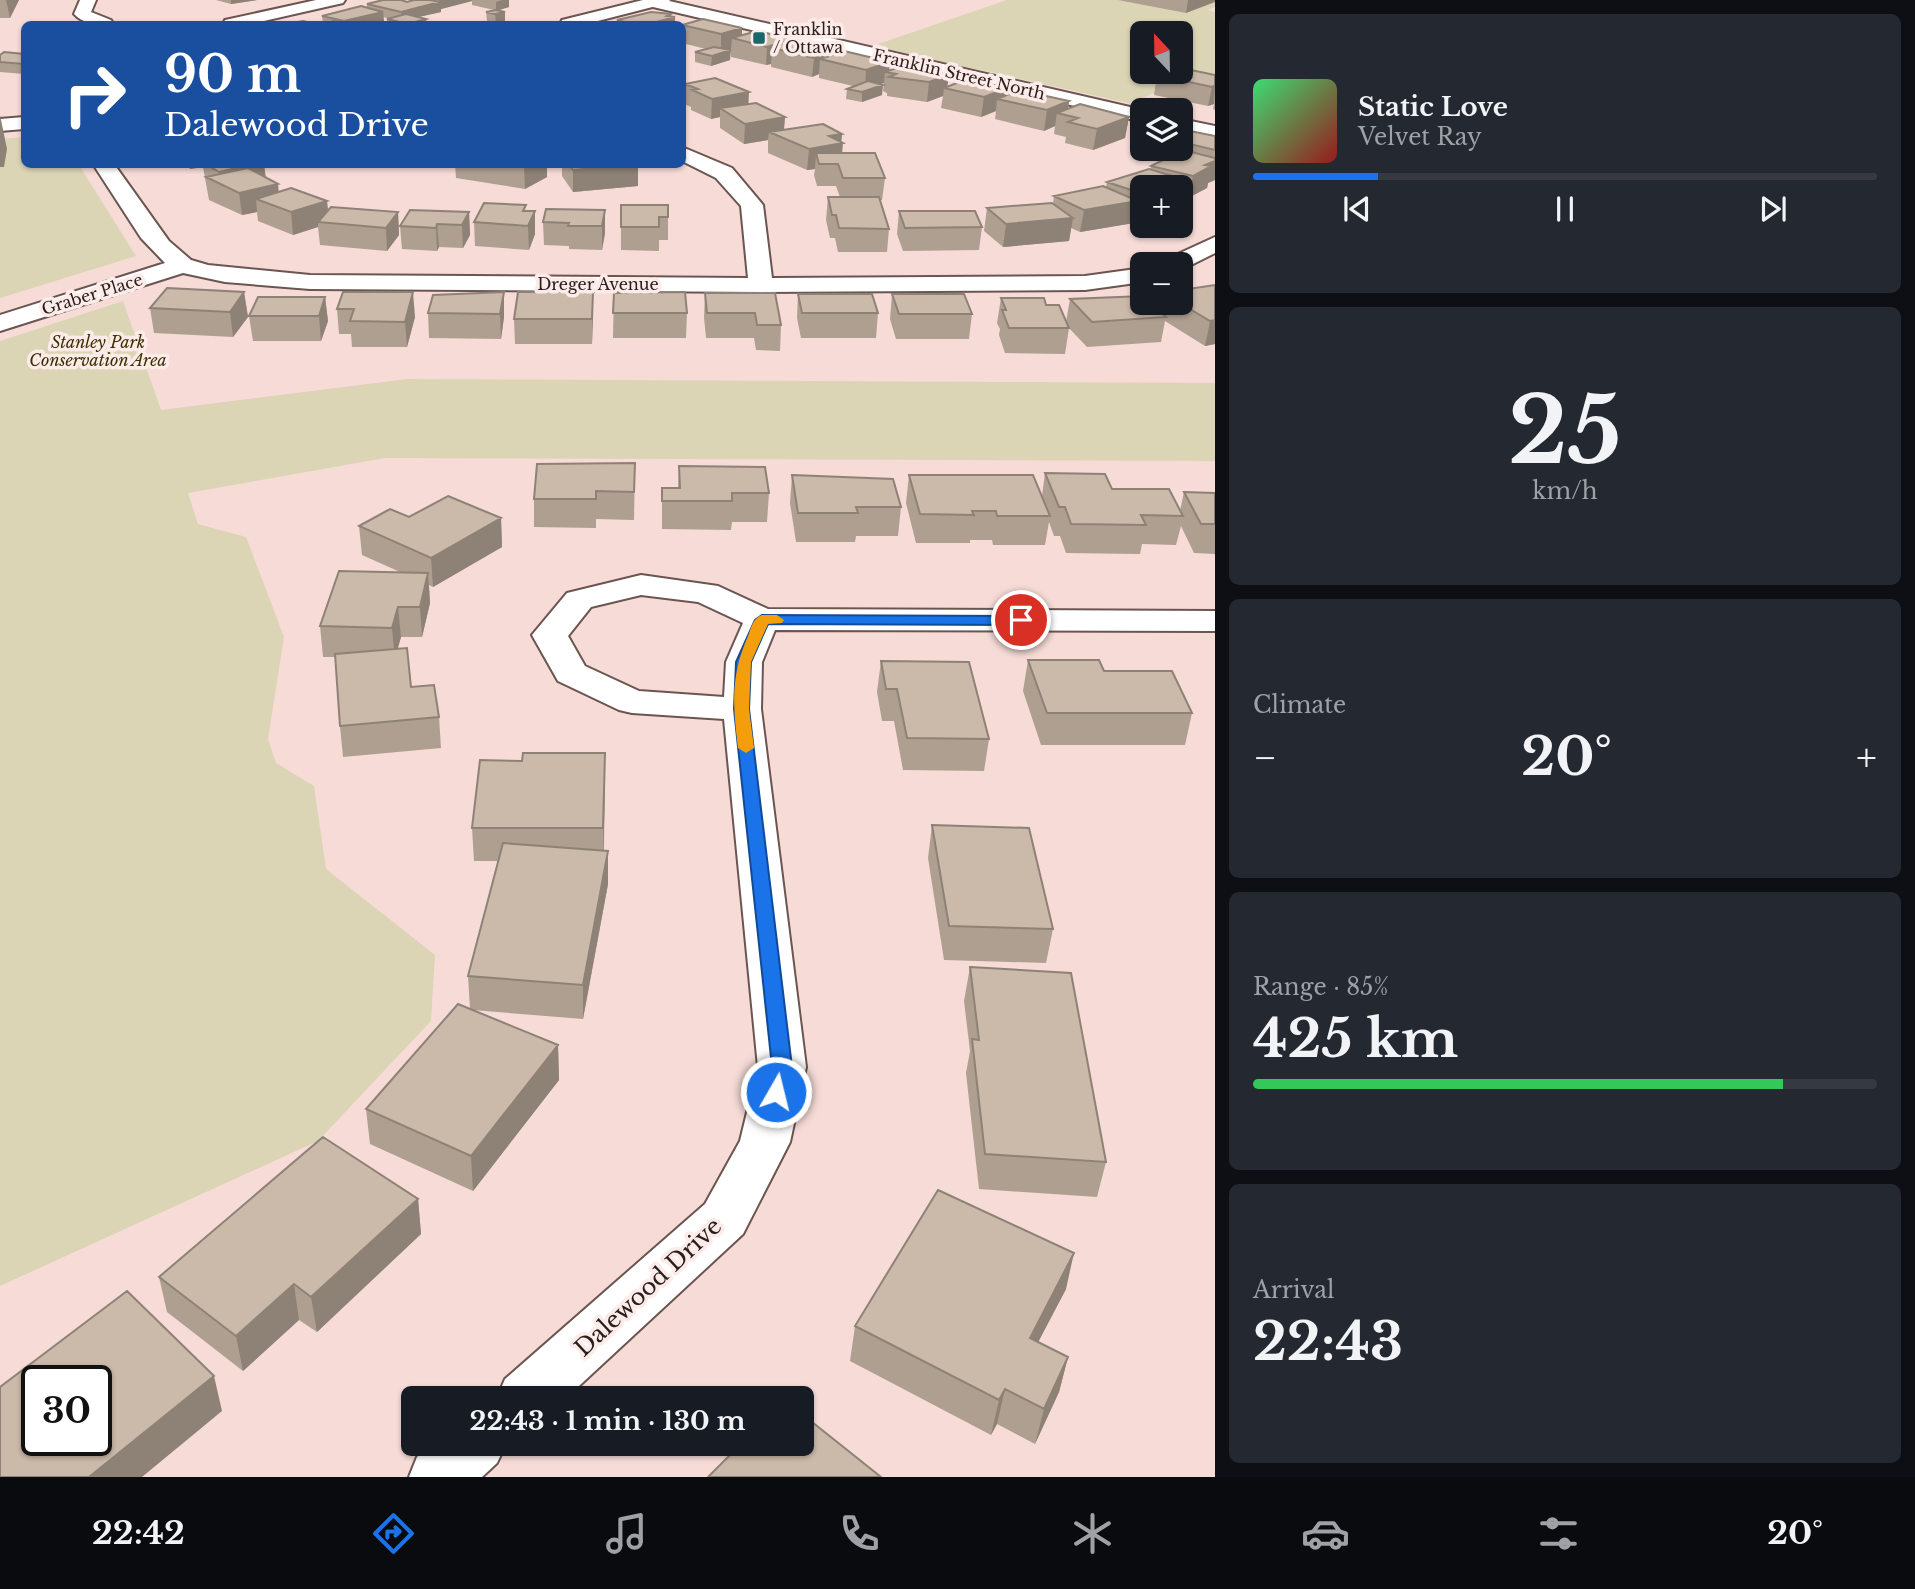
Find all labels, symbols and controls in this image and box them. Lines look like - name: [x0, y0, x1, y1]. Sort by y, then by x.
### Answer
- place label: Franklin / Ottawa: [773, 19, 843, 57]
- north arrow: [1130, 21, 1194, 84]
- map controls: [1130, 21, 1193, 315]
- marker: Franklin / Ottawa: [751, 30, 767, 46]
- text: 90 m: [164, 44, 301, 105]
- street label: Franklin Street North: [871, 44, 1047, 104]
- icon: right: [49, 49, 140, 140]
- text: Static Love: [1358, 91, 1508, 123]
- button: layers: [1130, 98, 1193, 161]
- text: Dalewood Drive: [164, 105, 429, 145]
- text: Velvet Ray: [1358, 123, 1482, 151]
- button: +: [1130, 175, 1193, 238]
- icon: previous: [1338, 190, 1376, 228]
- icon: pause: [1546, 190, 1584, 228]
- icon: next: [1754, 190, 1792, 228]
- button: −: [1130, 252, 1193, 315]
- street label: Graber Place: [39, 269, 145, 319]
- street label: Dreger Avenue: [537, 274, 659, 294]
- park label: Stanley Park Conservation Area: [29, 332, 167, 370]
- text: 25: [1508, 375, 1622, 488]
- text: km/h: [1532, 477, 1598, 505]
- pin: [991, 590, 1051, 650]
- icon: arrive: [1002, 601, 1040, 639]
- text: Climate: [1253, 691, 1346, 719]
- text: 20°: [1521, 725, 1612, 789]
- text: −: [1253, 734, 1277, 781]
- text: +: [1856, 734, 1877, 781]
- text: Range · 85%: [1253, 973, 1389, 1001]
- text: 425 km: [1253, 1007, 1458, 1071]
- position arrow: [739, 1055, 813, 1129]
- street label: Dalewood Drive: [569, 1212, 727, 1362]
- text: Arrival: [1253, 1276, 1334, 1304]
- text: 22:43: [1253, 1310, 1403, 1374]
- speed limit sign: 30: [21, 1365, 112, 1456]
- text: 22:43 · 1 min · 130 m: [470, 1405, 745, 1437]
- icon: directions: [369, 1509, 418, 1558]
- icon: music: [602, 1509, 651, 1558]
- icon: phone: [835, 1509, 884, 1558]
- icon: climate: [1068, 1509, 1117, 1558]
- icon: car: [1301, 1509, 1350, 1558]
- icon: filters: [1534, 1509, 1583, 1558]
- text: 22:42: [92, 1513, 185, 1553]
- text: 20°: [1767, 1513, 1823, 1553]

